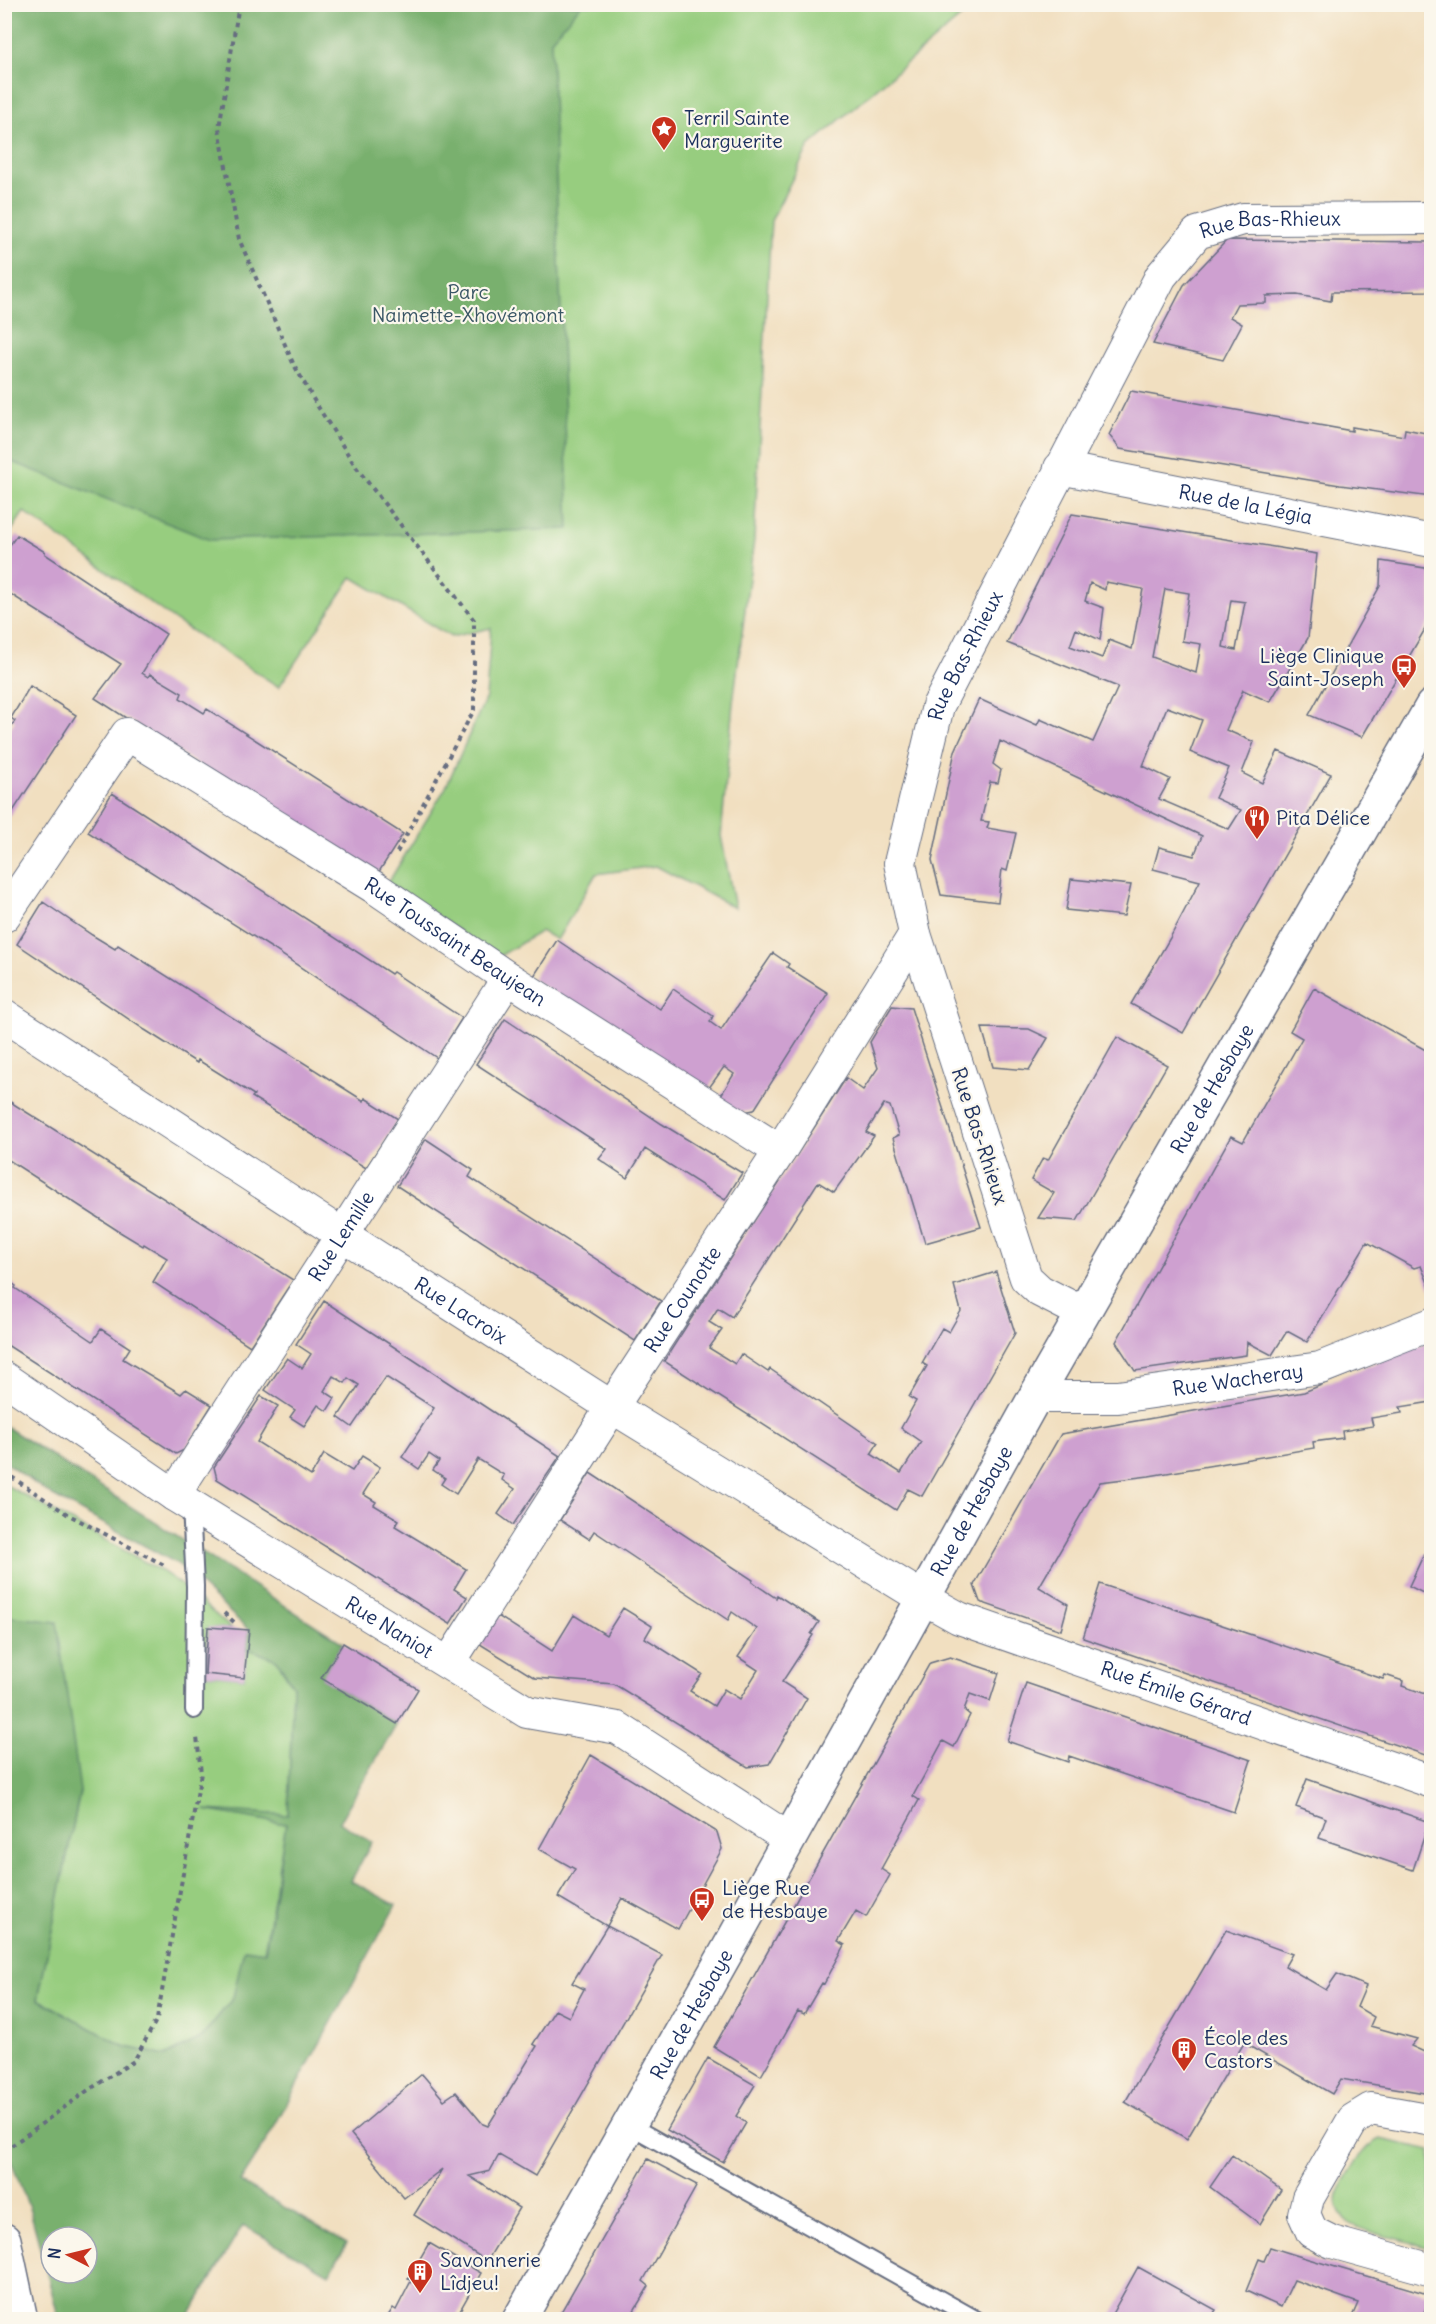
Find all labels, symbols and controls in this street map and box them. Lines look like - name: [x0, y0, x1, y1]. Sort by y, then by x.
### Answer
- place label: Terril Sainte Marguerite: [684, 105, 790, 153]
- place icon: Terril Sainte Marguerite: [649, 114, 679, 152]
- street label: Rue Bas-Rhieux: [1196, 205, 1341, 244]
- park label: Parc Naimette-Xhovémont: [372, 279, 565, 327]
- street label: Rue de la Légia: [1177, 479, 1315, 529]
- street label: Rue Bas-Rhieux: [922, 586, 1008, 723]
- place label: Liège Clinique Saint-Joseph: [1260, 643, 1384, 691]
- bus stop icon: Liège Clinique Saint-Joseph: [1389, 652, 1419, 690]
- restaurant icon: Pita Délice: [1242, 803, 1272, 841]
- place label: Pita Délice: [1276, 805, 1370, 830]
- street label: Rue Toussaint Beaujean: [360, 871, 551, 1011]
- street label: Rue de Hesbaye: [1165, 1019, 1259, 1158]
- street label: Rue Bas-Rhieux: [947, 1064, 1014, 1208]
- street label: Rue Lemille: [302, 1186, 379, 1286]
- street label: Rue Counotte: [638, 1241, 726, 1357]
- street label: Rue Lacroix: [410, 1271, 512, 1349]
- street label: Rue Wacheray: [1171, 1358, 1305, 1401]
- street label: Rue de Hesbaye: [925, 1441, 1017, 1580]
- street label: Rue Naniot: [341, 1590, 438, 1664]
- street label: Rue Émile Gérard: [1097, 1655, 1255, 1730]
- place label: Liège Rue de Hesbaye: [722, 1875, 828, 1923]
- bus stop icon: Liège Rue de Hesbaye: [687, 1885, 717, 1923]
- street label: Rue de Hesbaye: [644, 1944, 738, 2084]
- place label: École des Castors: [1204, 2025, 1288, 2073]
- building icon: École des Castors: [1169, 2035, 1199, 2073]
- north arrow: [39, 2225, 99, 2285]
- text: N: [44, 2246, 65, 2260]
- place label: Savonnerie Lîdjeu!: [440, 2247, 541, 2295]
- building icon: Savonnerie Lîdjeu!: [405, 2257, 435, 2295]

